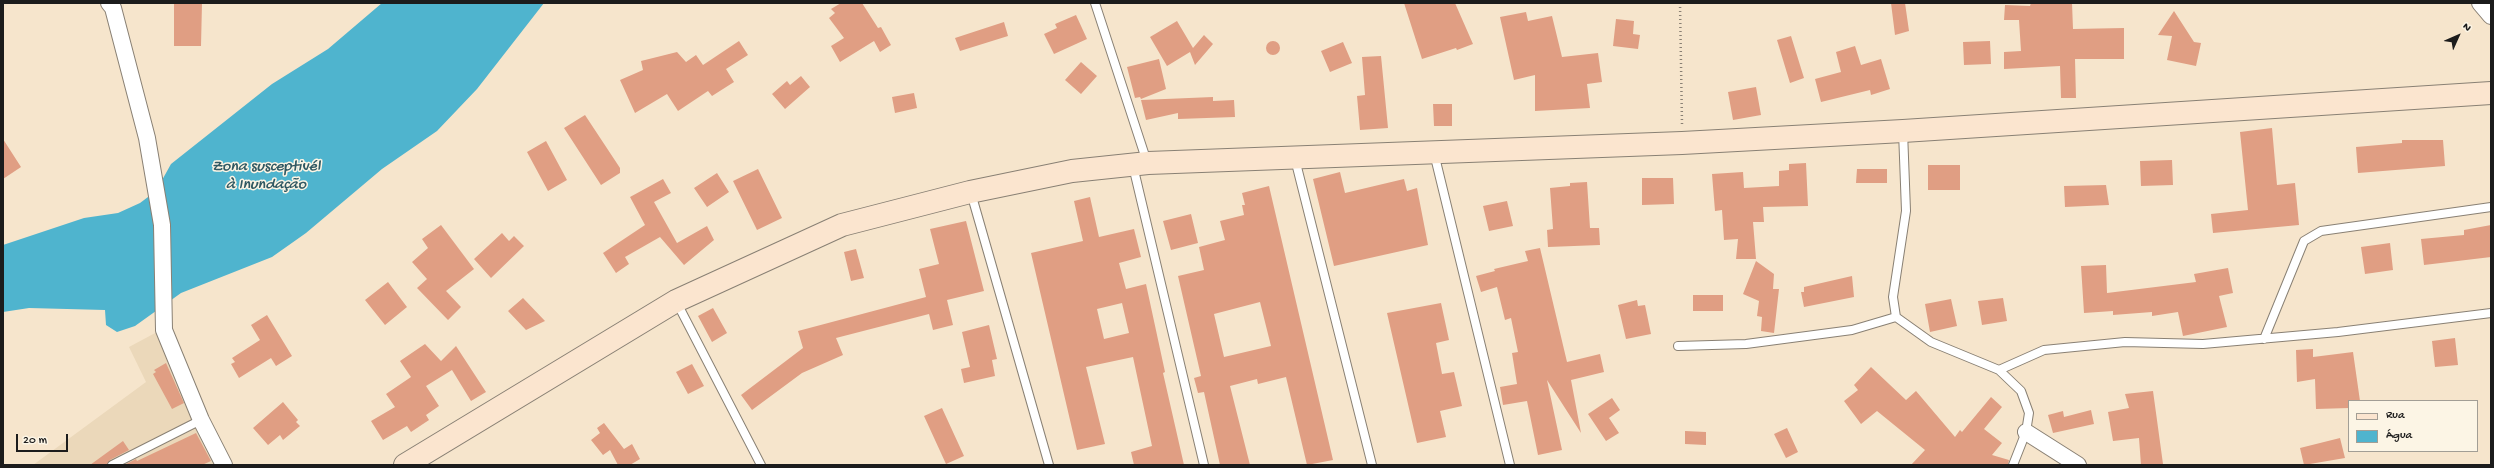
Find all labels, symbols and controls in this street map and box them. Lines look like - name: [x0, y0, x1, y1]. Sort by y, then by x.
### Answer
- north arrow: [2438, 16, 2478, 56]
- text: N: [2460, 21, 2473, 34]
- water label: Zona susceptivél à Inundação: [212, 158, 320, 196]
- legend: [2348, 400, 2478, 452]
- text: Rua: [2386, 409, 2405, 423]
- scale bar: [18, 426, 70, 452]
- text: Água: [2386, 429, 2412, 443]
- text: 20 m: [23, 434, 47, 448]

